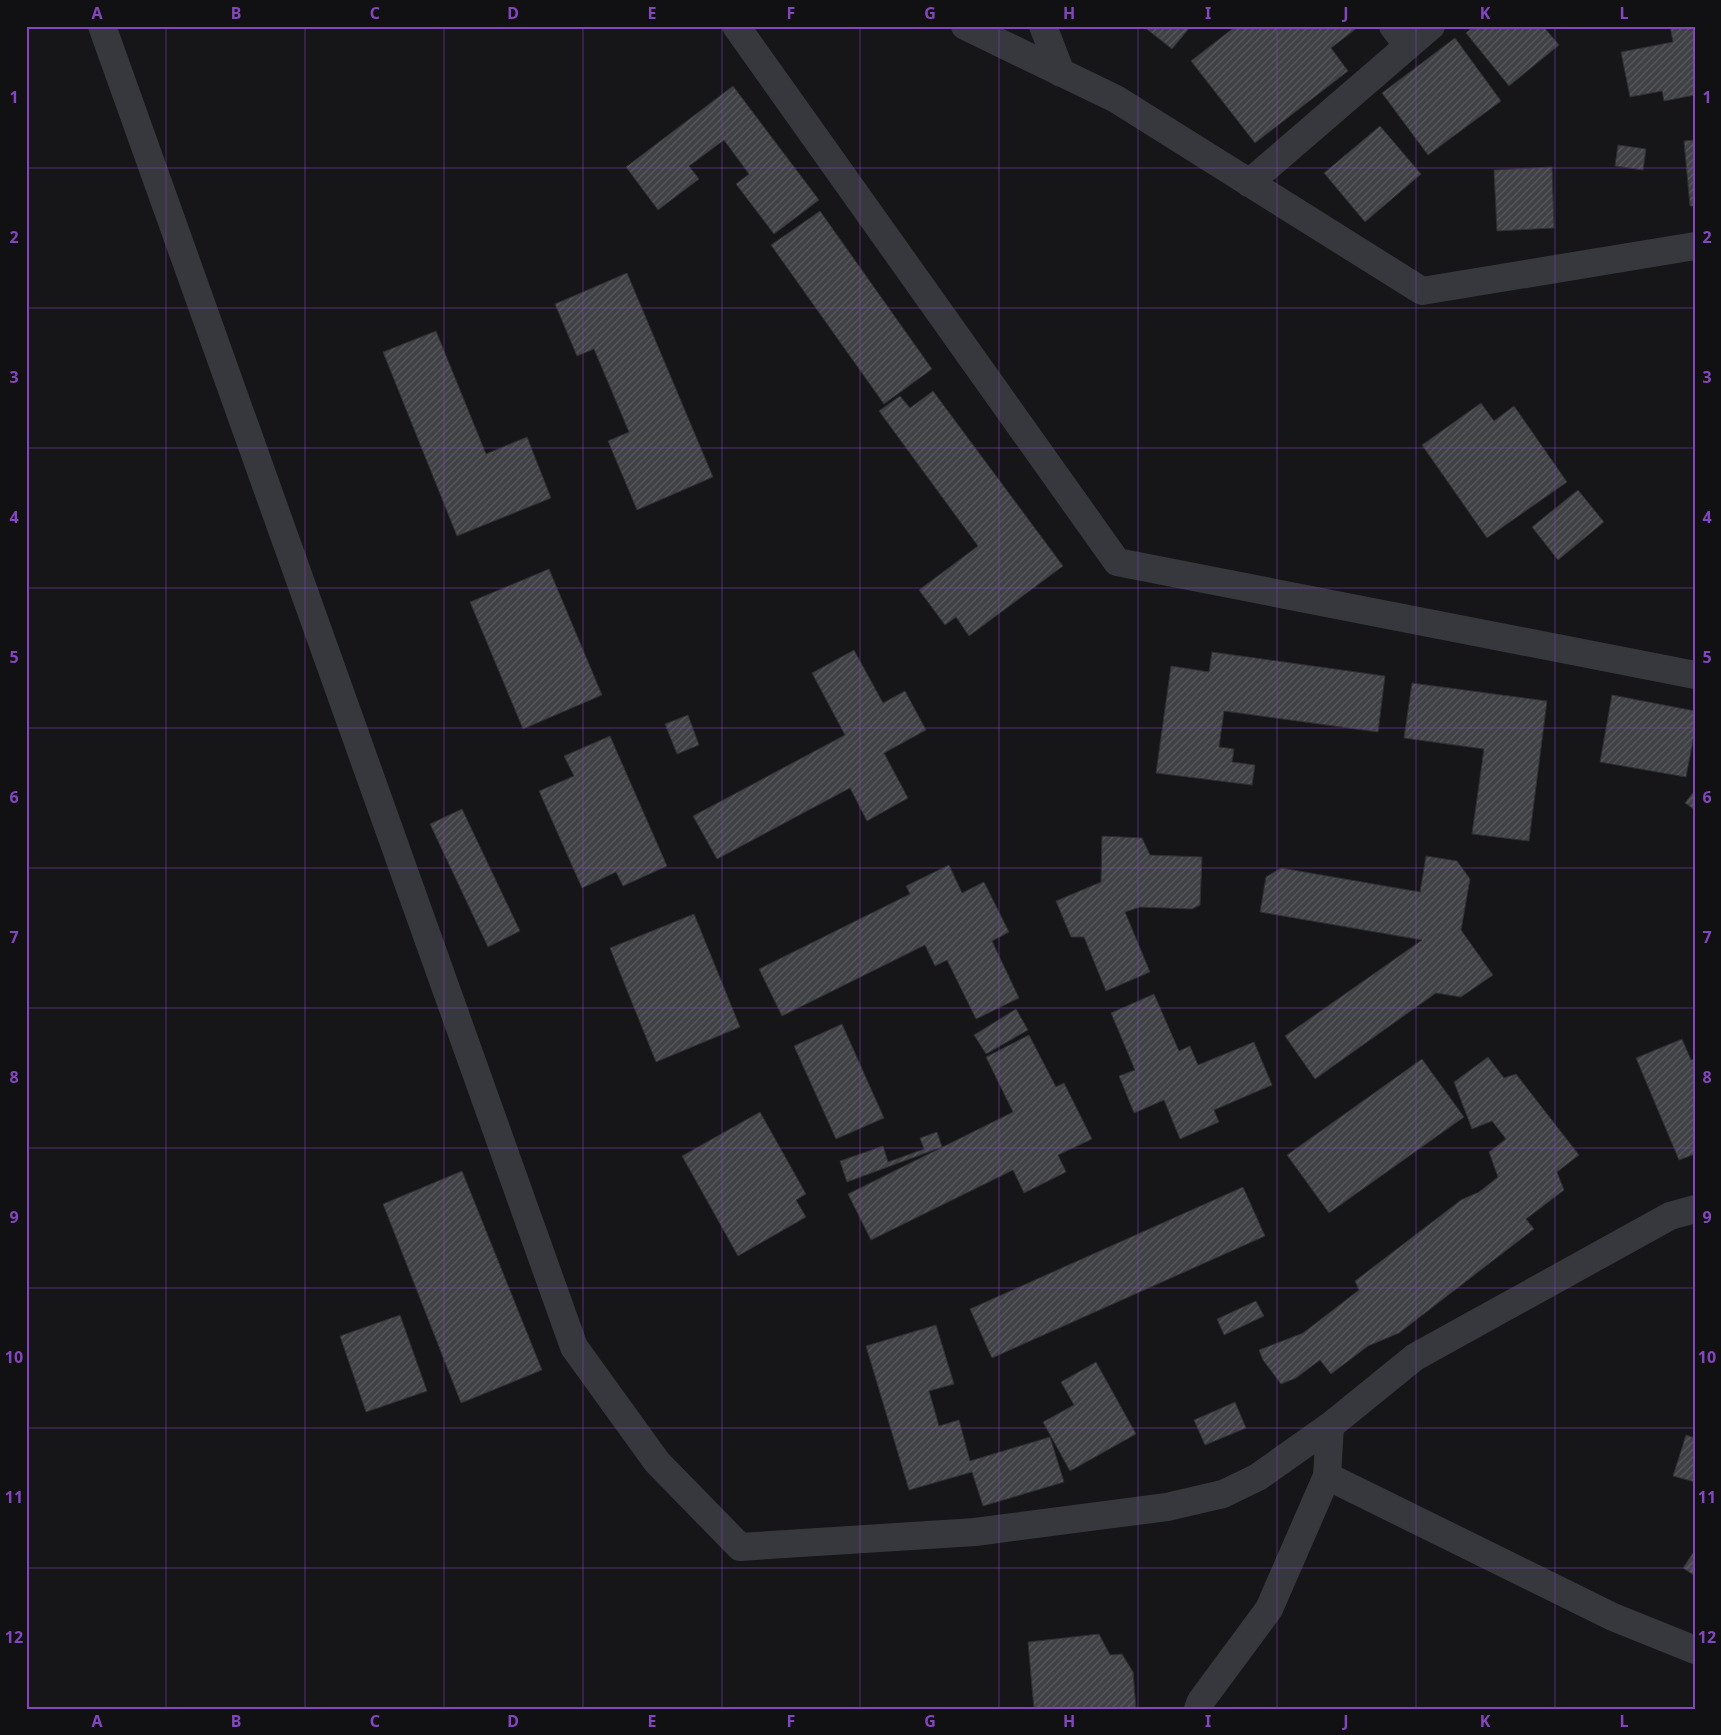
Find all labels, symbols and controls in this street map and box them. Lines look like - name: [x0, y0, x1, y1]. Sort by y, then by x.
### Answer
- text: A: [91, 2, 103, 24]
- text: B: [231, 2, 241, 24]
- text: C: [370, 2, 380, 24]
- text: D: [507, 2, 519, 24]
- text: E: [648, 2, 657, 24]
- text: F: [787, 2, 795, 24]
- text: G: [924, 2, 936, 24]
- text: H: [1063, 2, 1075, 24]
- text: I: [1205, 2, 1211, 24]
- text: J: [1341, 2, 1349, 24]
- text: K: [1480, 2, 1491, 24]
- text: L: [1620, 2, 1629, 24]
- text: 1: [9, 86, 19, 108]
- text: 1: [1702, 86, 1712, 108]
- text: 2: [9, 226, 19, 248]
- text: 2: [1702, 226, 1712, 248]
- text: 3: [9, 366, 19, 388]
- text: 3: [1702, 366, 1712, 388]
- text: 4: [9, 506, 19, 528]
- text: 4: [1702, 506, 1712, 528]
- text: 5: [9, 646, 19, 668]
- text: 5: [1702, 646, 1712, 668]
- text: 6: [9, 786, 19, 808]
- text: 6: [1702, 786, 1712, 808]
- text: 7: [9, 926, 19, 948]
- text: 7: [1702, 926, 1712, 948]
- text: 8: [9, 1066, 19, 1088]
- text: 8: [1702, 1066, 1712, 1088]
- text: 9: [9, 1206, 19, 1228]
- text: 9: [1702, 1206, 1712, 1228]
- text: 10: [5, 1346, 23, 1368]
- text: 10: [1698, 1346, 1716, 1368]
- text: 11: [5, 1486, 23, 1508]
- text: 11: [1698, 1486, 1716, 1508]
- text: 12: [5, 1626, 23, 1648]
- text: 12: [1698, 1626, 1716, 1648]
- text: A: [91, 1710, 103, 1732]
- text: B: [231, 1710, 241, 1732]
- text: C: [370, 1710, 380, 1732]
- text: D: [507, 1710, 519, 1732]
- text: E: [648, 1710, 657, 1732]
- text: F: [787, 1710, 795, 1732]
- text: G: [924, 1710, 936, 1732]
- text: H: [1063, 1710, 1075, 1732]
- text: I: [1205, 1710, 1211, 1732]
- text: J: [1341, 1710, 1349, 1732]
- text: K: [1480, 1710, 1491, 1732]
- text: L: [1620, 1710, 1629, 1732]

